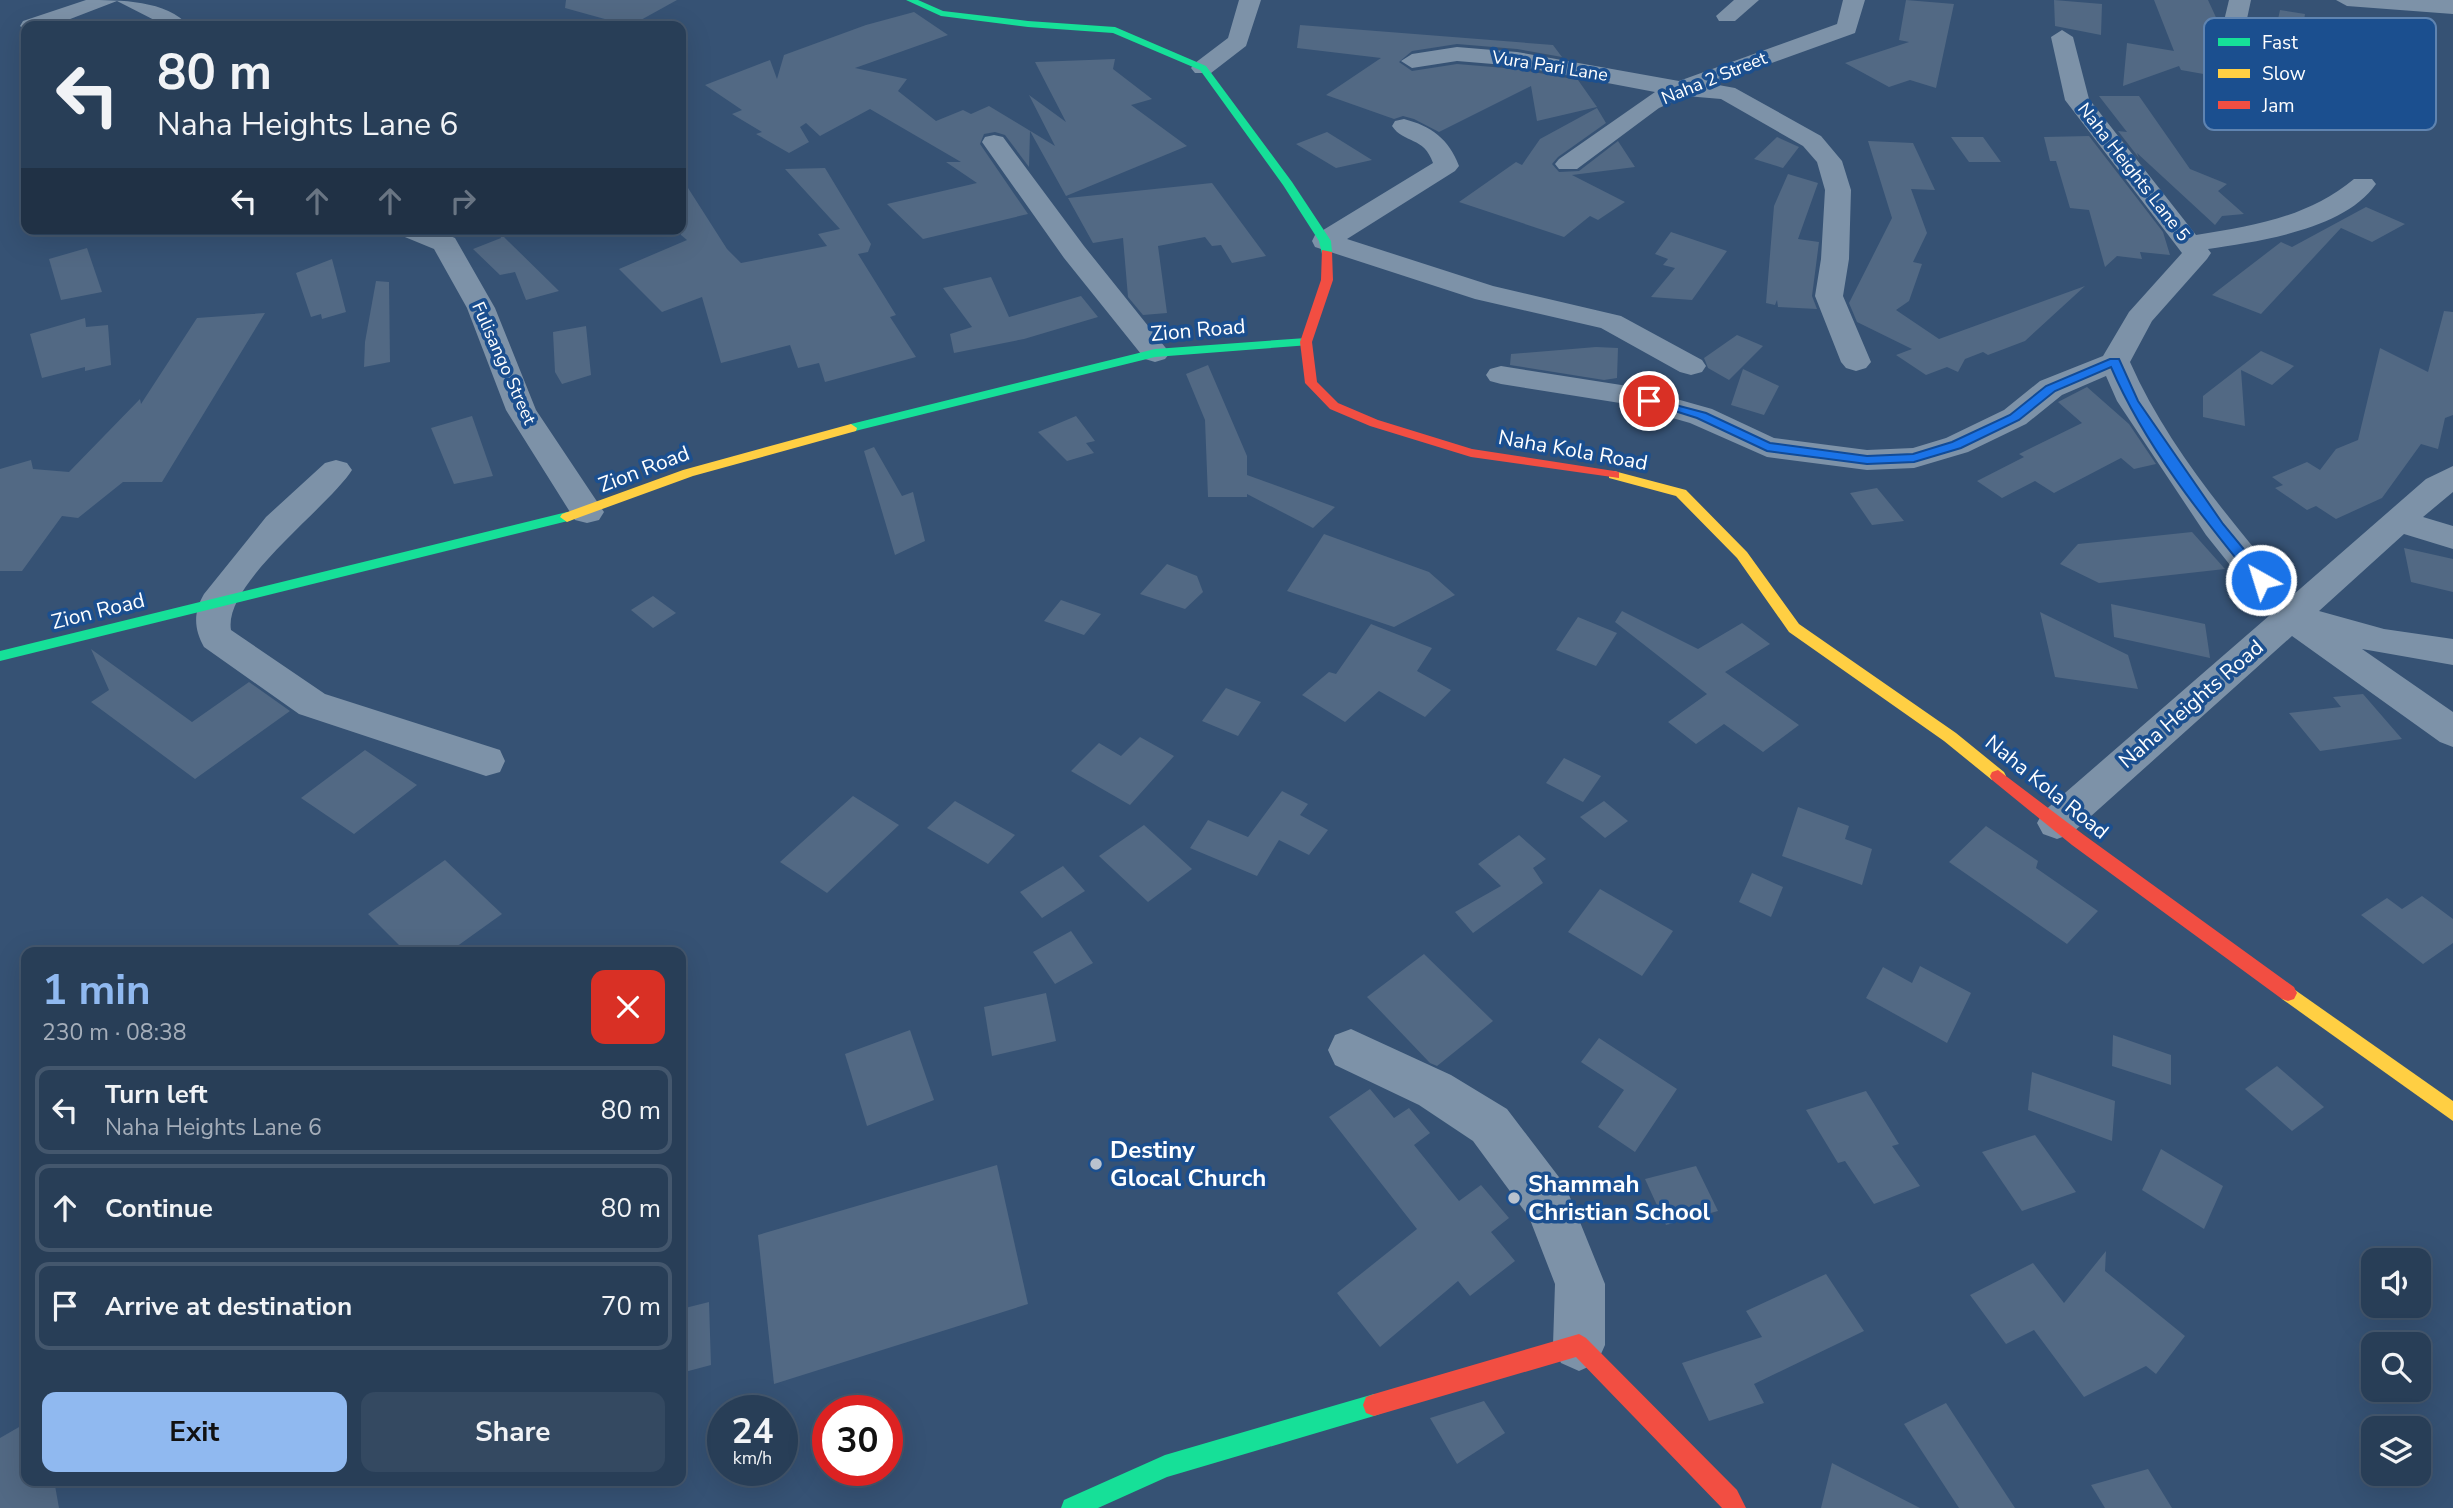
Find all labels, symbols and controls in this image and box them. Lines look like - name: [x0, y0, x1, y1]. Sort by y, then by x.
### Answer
- legend: [2204, 18, 2436, 130]
- text: Fast: [2262, 30, 2298, 56]
- text: 80 m: [157, 39, 272, 106]
- street label: Vura Pari Lane: [1489, 45, 1610, 87]
- street label: Naha 2 Street: [1658, 46, 1771, 110]
- icon: left: [42, 49, 133, 140]
- text: Slow: [2262, 61, 2306, 87]
- text: Jam: [2261, 93, 2295, 119]
- street label: Naha Heights Lane 5: [2072, 98, 2196, 246]
- text: Naha Heights Lane 6: [157, 103, 459, 146]
- icon: left: [225, 182, 263, 220]
- icon: ahead: [298, 182, 336, 220]
- icon: ahead: [371, 182, 409, 220]
- icon: right: [444, 182, 482, 220]
- street label: Fulisango Street: [466, 298, 542, 429]
- street label: Zion Road: [1149, 312, 1247, 348]
- pin: [1619, 371, 1679, 431]
- icon: arrive: [1630, 382, 1668, 420]
- street label: Naha Kola Road: [1496, 423, 1650, 477]
- street label: Zion Road: [595, 439, 693, 499]
- position arrow: [2224, 543, 2298, 617]
- street label: Zion Road: [48, 586, 148, 636]
- street label: Naha Heights Road: [2113, 633, 2269, 775]
- street label: Naha Kola Road: [1979, 729, 2115, 845]
- text: 1 min: [42, 962, 151, 1019]
- button: close: [591, 970, 665, 1044]
- text: 230 m · 08:38: [42, 1017, 187, 1048]
- text: Turn left: [105, 1077, 208, 1112]
- icon: left: [46, 1091, 84, 1129]
- text: 80 m: [601, 1093, 661, 1128]
- text: Naha Heights Lane 6: [105, 1112, 322, 1143]
- place label: Destiny Glocal Church: [1110, 1134, 1266, 1194]
- marker: Destiny Glocal Church: [1088, 1156, 1104, 1172]
- place label: Shammah Christian School: [1528, 1168, 1711, 1228]
- icon: ahead: [46, 1189, 84, 1227]
- marker: Shammah Christian School: [1506, 1190, 1522, 1206]
- text: Continue: [105, 1191, 213, 1226]
- text: 80 m: [601, 1191, 661, 1226]
- map controls: [2361, 1248, 2431, 1486]
- button: sound: [2361, 1248, 2431, 1318]
- icon: arrive: [46, 1287, 84, 1325]
- text: Arrive at destination: [105, 1289, 352, 1324]
- text: 70 m: [601, 1289, 661, 1324]
- button: search: [2361, 1332, 2431, 1402]
- button: Exit: [42, 1392, 347, 1472]
- button: Share: [361, 1392, 665, 1472]
- speed limit sign: 30: [812, 1395, 903, 1486]
- text: 24: [731, 1408, 774, 1455]
- button: layers: [2361, 1416, 2431, 1486]
- text: km/h: [733, 1446, 772, 1470]

